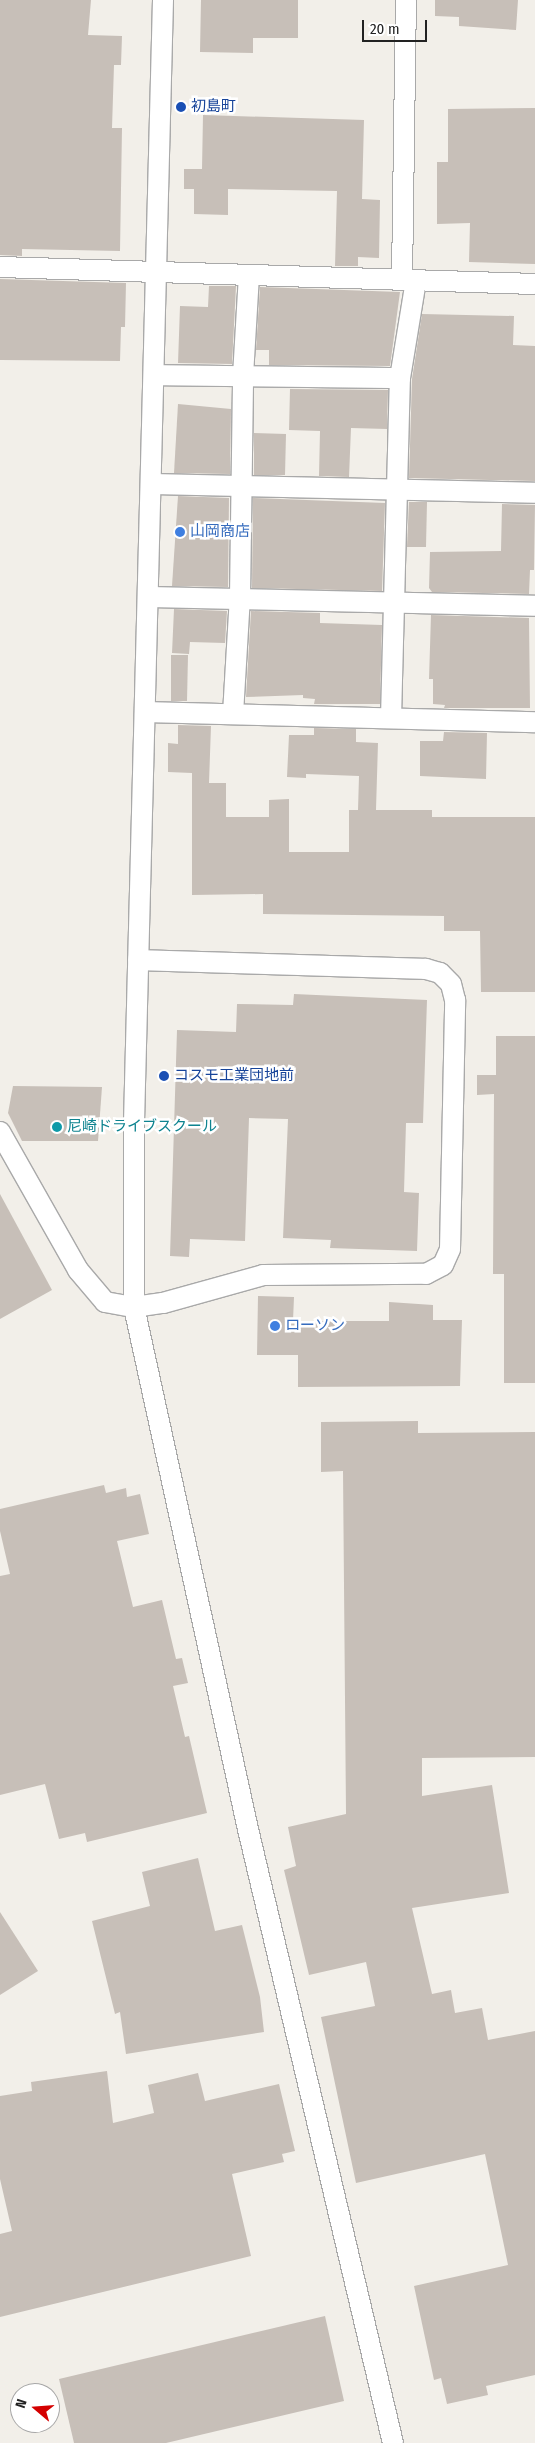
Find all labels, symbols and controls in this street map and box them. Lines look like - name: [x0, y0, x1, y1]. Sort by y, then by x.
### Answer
- scale bar: [365, 10, 430, 42]
- text: 20 m: [370, 20, 400, 38]
- place label: 初島町: [191, 98, 236, 116]
- marker: 初島町: [175, 101, 187, 113]
- place label: 山岡商店: [190, 523, 250, 541]
- marker: 山岡商店: [174, 526, 186, 538]
- place label: コスモ工業団地前: [174, 1067, 294, 1085]
- marker: コスモ工業団地前: [158, 1070, 170, 1082]
- place label: 尼崎ドライブスクール: [67, 1118, 217, 1136]
- marker: 尼崎ドライブスクール: [51, 1121, 63, 1133]
- place label: ローソン: [285, 1317, 345, 1335]
- marker: ローソン: [269, 1320, 281, 1332]
- north arrow: [10, 2383, 60, 2433]
- text: N: [12, 2397, 31, 2410]

